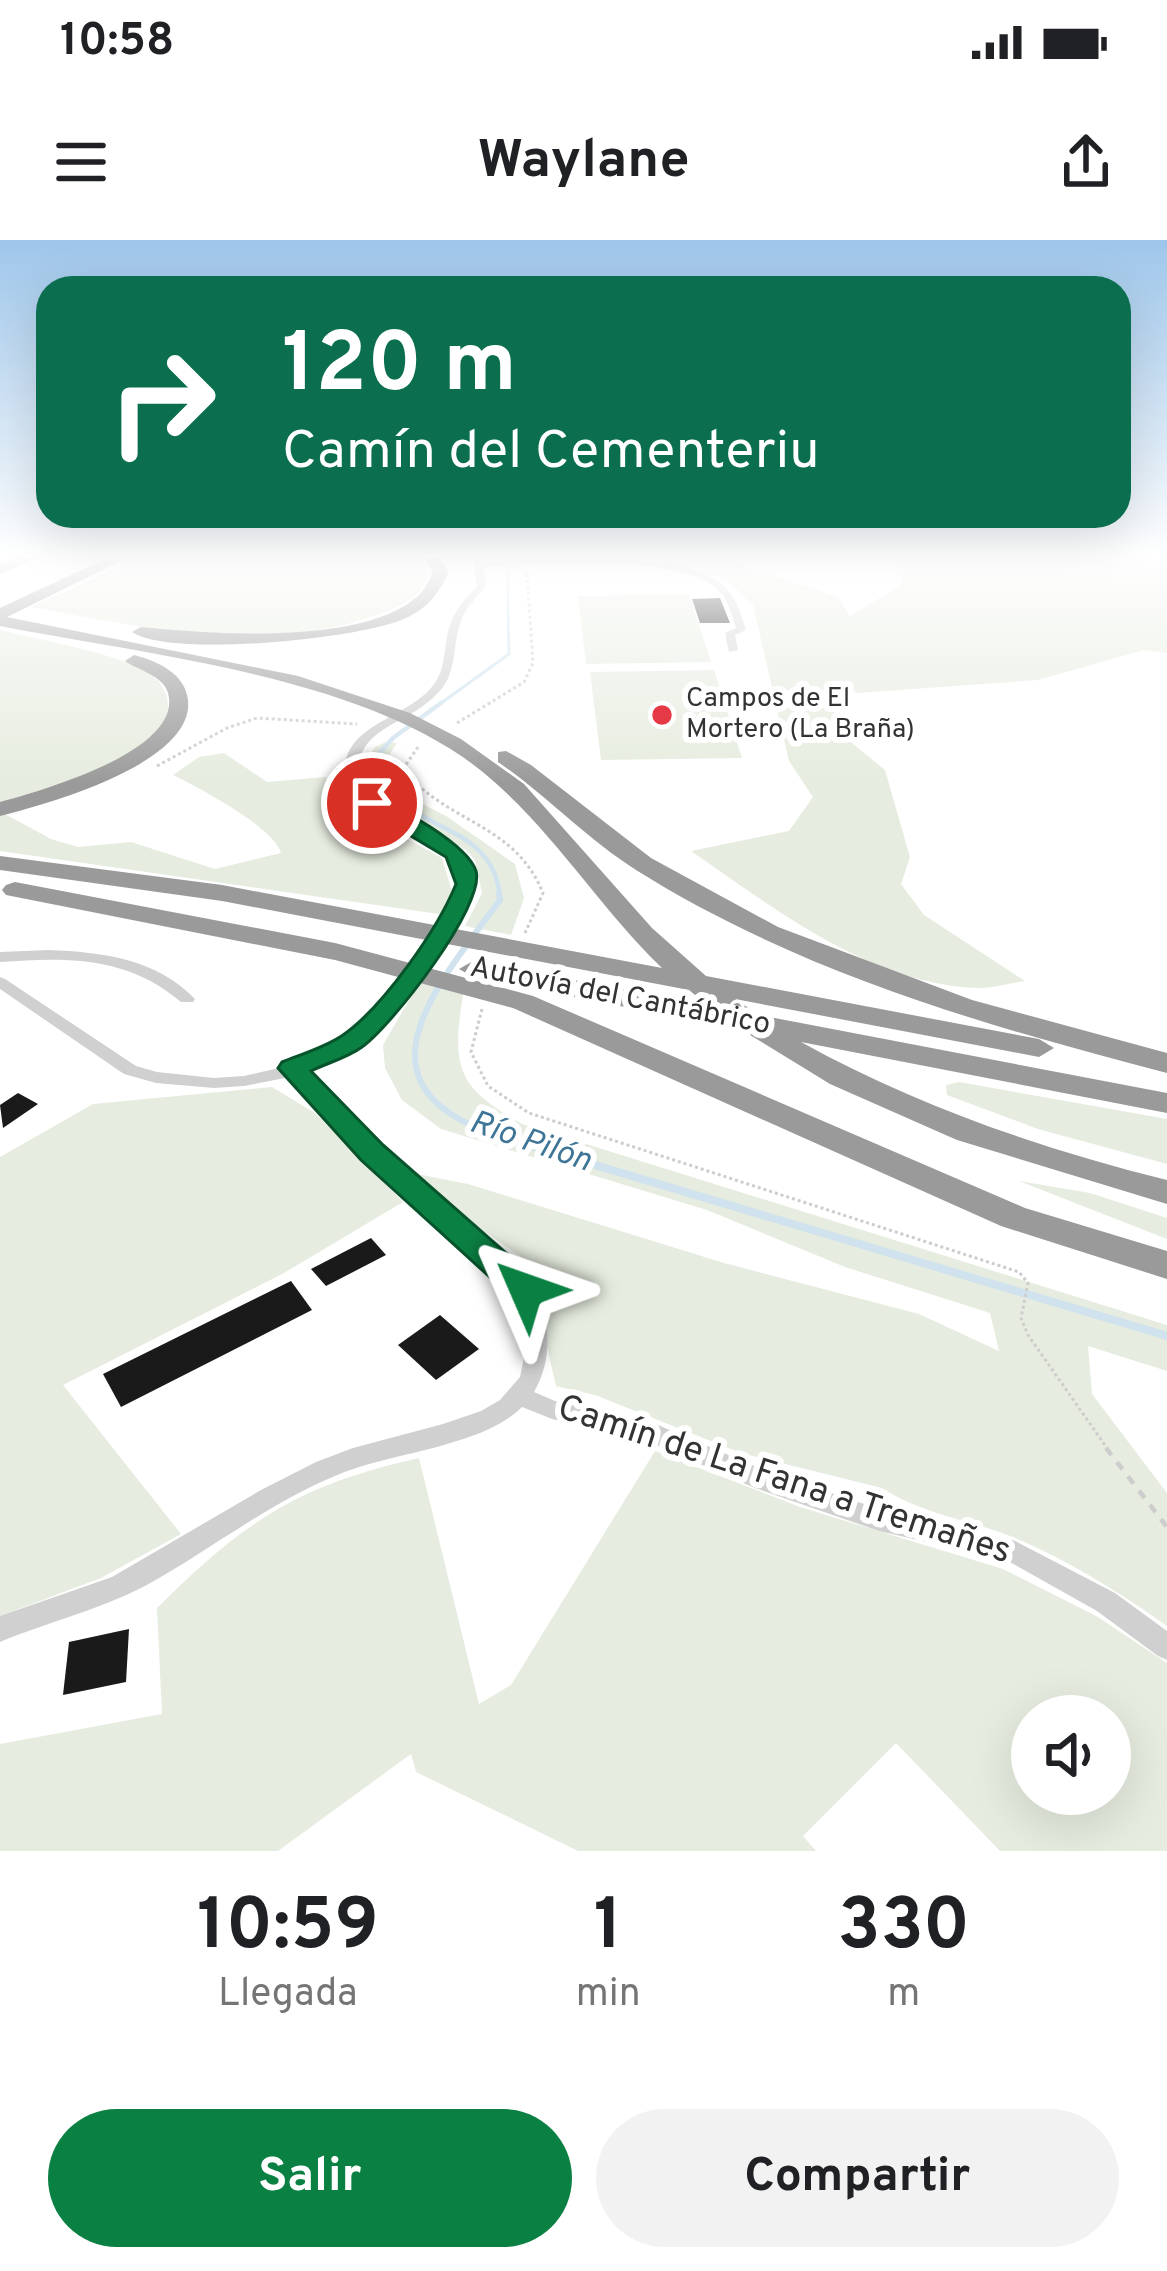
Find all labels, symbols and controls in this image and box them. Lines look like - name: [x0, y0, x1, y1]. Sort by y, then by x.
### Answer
- text: 10:58: [60, 14, 174, 71]
- text: Waylane: [477, 128, 690, 197]
- icon: menu: [48, 129, 114, 195]
- icon: share: [1053, 129, 1119, 195]
- text: 120 m: [282, 315, 517, 421]
- icon: right: [84, 324, 240, 480]
- text: Camín del Cementeriu: [282, 419, 820, 488]
- place label: Campos de El Mortero (La Braña): [686, 682, 915, 747]
- marker: Campos de El Mortero (La Braña): [649, 702, 675, 728]
- pin: [321, 752, 423, 854]
- icon: arrive: [339, 770, 405, 836]
- street label: Autovía del Cantábrico: [467, 950, 773, 1044]
- water label: Río Pilón: [464, 1103, 596, 1183]
- position arrow: [463, 1227, 589, 1353]
- street label: Camín de La Fana a Tremañes: [551, 1386, 1017, 1576]
- map controls: [1011, 1695, 1131, 1815]
- button: sound: [1011, 1695, 1131, 1815]
- text: 10:59: [197, 1883, 379, 1975]
- text: 1: [594, 1883, 623, 1975]
- text: 330: [838, 1883, 970, 1975]
- text: Llegada: [218, 1971, 358, 2020]
- text: min: [576, 1971, 641, 2020]
- text: m: [887, 1971, 920, 2020]
- button: Salir: [48, 2109, 572, 2247]
- button: Compartir: [596, 2109, 1119, 2247]

